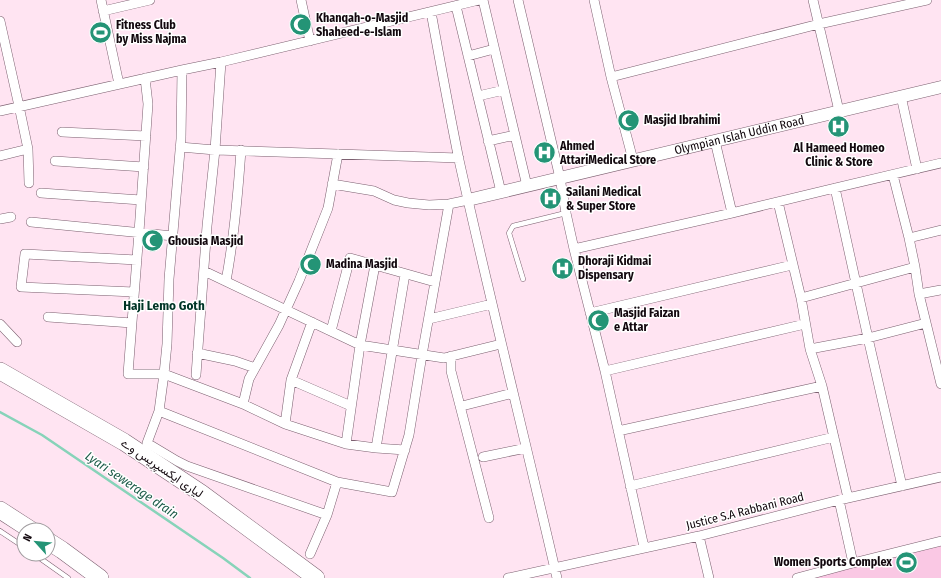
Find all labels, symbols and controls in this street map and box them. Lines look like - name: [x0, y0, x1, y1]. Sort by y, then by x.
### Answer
- place label: Khanqah-o-Masjid Shaheed-e-Islam: [316, 11, 408, 39]
- mosque icon: Khanqah-o-Masjid Shaheed-e-Islam: [287, 12, 313, 38]
- place label: Fitness Club by Miss Najma: [116, 18, 187, 46]
- sports icon: Fitness Club by Miss Najma: [87, 19, 113, 45]
- mosque icon: Masjid Ibrahimi: [616, 107, 642, 133]
- place label: Masjid Ibrahimi: [644, 113, 720, 127]
- street label: Olympian Islah Uddin Road: [673, 113, 806, 157]
- hospital icon: Al Hameed Homeo Clinic & Store: [826, 114, 852, 140]
- place label: Ahmed AttariMedical Store: [559, 139, 656, 167]
- hospital icon: Ahmed AttariMedical Store: [532, 140, 558, 166]
- place label: Al Hameed Homeo Clinic & Store: [792, 141, 885, 169]
- place label: Sailani Medical & Super Store: [566, 185, 642, 213]
- hospital icon: Sailani Medical & Super Store: [538, 186, 564, 212]
- mosque icon: Ghousia Masjid: [139, 228, 165, 254]
- place label: Ghousia Masjid: [168, 234, 243, 248]
- mosque icon: Madina Masjid: [297, 251, 323, 277]
- place label: Dhoraji Kidmai Dispensary: [578, 254, 651, 282]
- hospital icon: Dhoraji Kidmai Dispensary: [550, 255, 576, 281]
- place label: Madina Masjid: [326, 257, 398, 271]
- district label: Haji Lemo Goth: [123, 298, 205, 313]
- place label: Masjid Faizan e Attar: [614, 306, 680, 334]
- mosque icon: Masjid Faizan e Attar: [586, 307, 612, 333]
- street label: لیاری ایکسپریس وے: [118, 435, 206, 501]
- water label: Lyari sewerage drain: [83, 448, 182, 522]
- street label: Justice S.A Rabbani Road: [685, 490, 805, 532]
- north arrow: [16, 522, 56, 562]
- text: N: [20, 532, 35, 544]
- sports icon: Women Sports Complex: [894, 549, 920, 575]
- place label: Women Sports Complex: [774, 555, 892, 569]

